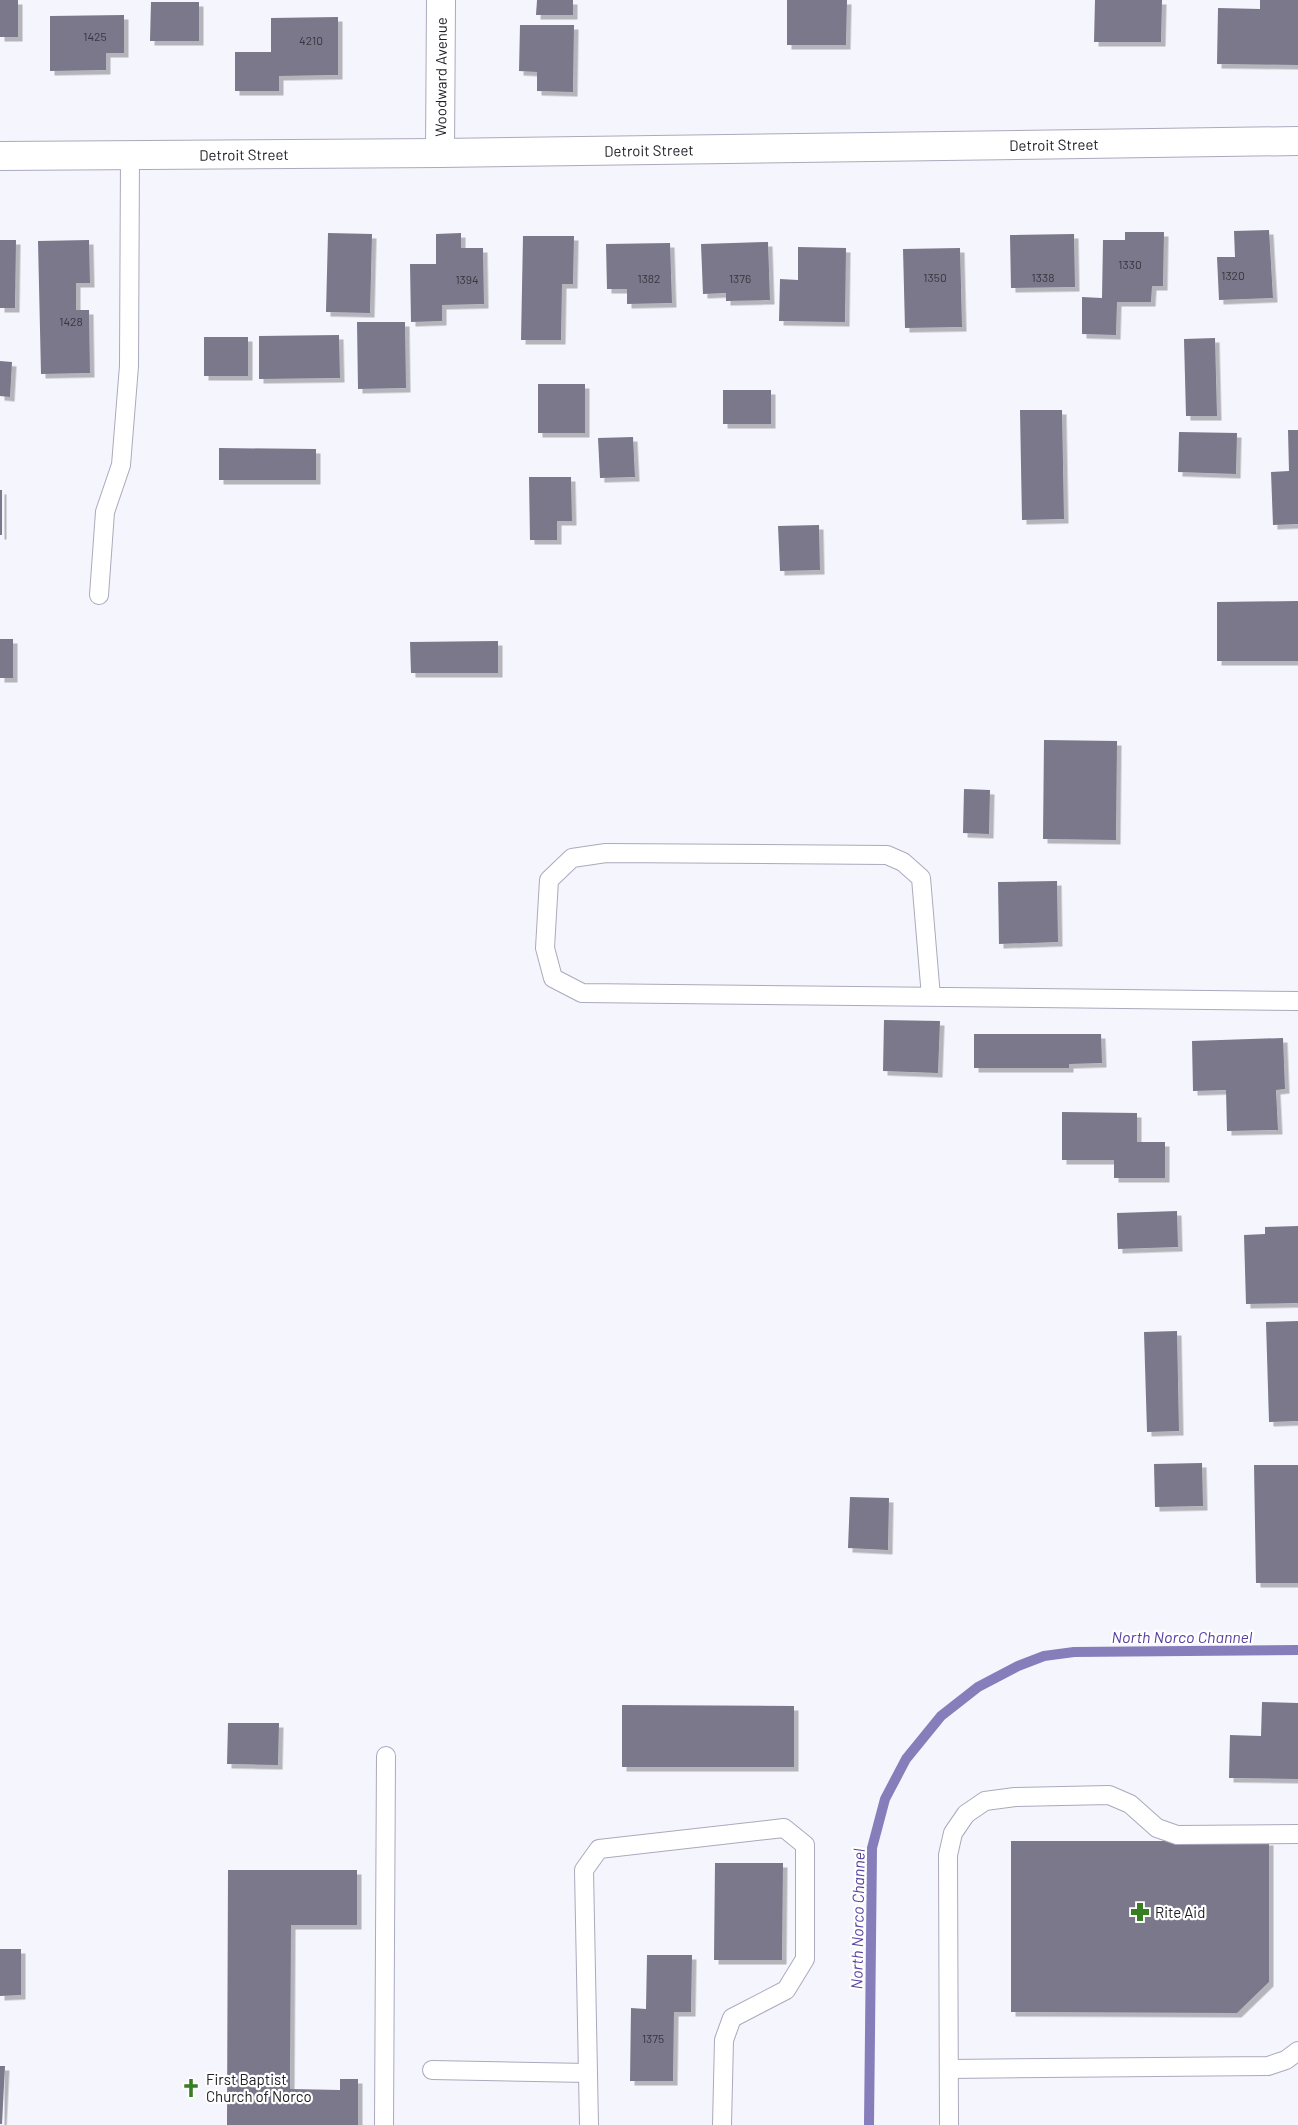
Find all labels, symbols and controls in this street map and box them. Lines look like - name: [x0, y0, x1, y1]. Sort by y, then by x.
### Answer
- street label: Woodward Avenue: [431, 17, 450, 137]
- house number: 1425: [83, 29, 107, 43]
- house number: 4210: [299, 33, 323, 47]
- street label: Detroit Street: [1009, 135, 1099, 154]
- street label: Detroit Street: [604, 140, 694, 160]
- street label: Detroit Street: [199, 145, 289, 164]
- house number: 1330: [1118, 257, 1142, 271]
- house number: 1320: [1221, 268, 1245, 282]
- house number: 1350: [923, 270, 947, 284]
- house number: 1338: [1032, 270, 1054, 284]
- house number: 1382: [637, 271, 661, 285]
- house number: 1376: [729, 271, 751, 285]
- house number: 1394: [455, 272, 479, 286]
- house number: 1428: [59, 314, 83, 328]
- water label: North Norco Channel: [1112, 1627, 1253, 1646]
- water label: North Norco Channel: [846, 1848, 868, 1990]
- pharmacy icon: Rite Aid: [1129, 1901, 1151, 1923]
- place label: Rite Aid: [1155, 1903, 1205, 1921]
- house number: 1375: [642, 2031, 664, 2045]
- place label: First Baptist Church of Norco: [206, 2070, 312, 2105]
- church icon: First Baptist Church of Norco: [180, 2077, 202, 2099]

